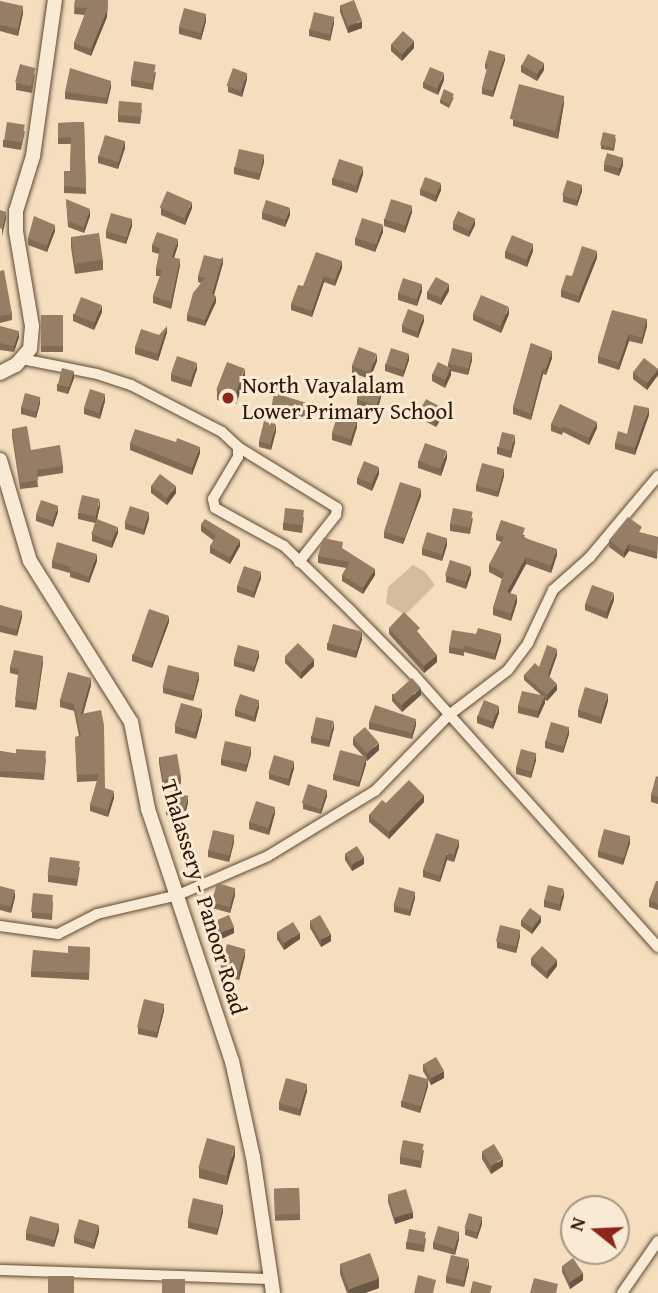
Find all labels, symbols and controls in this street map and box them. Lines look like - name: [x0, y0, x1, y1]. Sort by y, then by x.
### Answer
- place label: North Vayalalam Lower Primary School: [242, 371, 454, 425]
- marker: North Vayalalam Lower Primary School: [220, 390, 236, 406]
- street label: Thalassery - Panoor Road: [155, 776, 253, 1018]
- north arrow: [560, 1195, 630, 1265]
- text: N: [562, 1214, 592, 1235]

